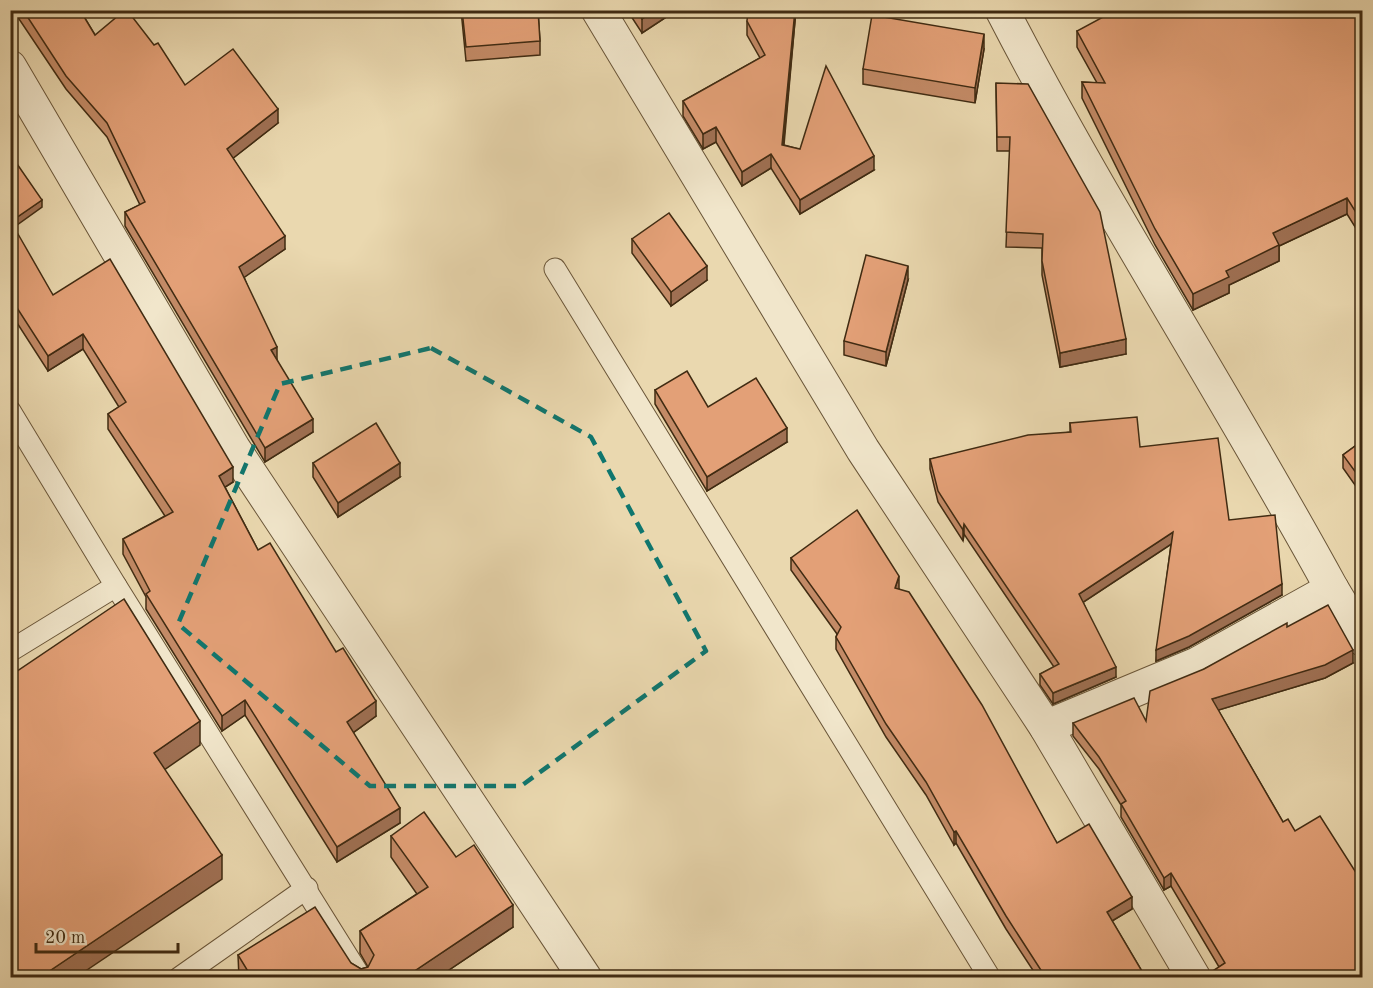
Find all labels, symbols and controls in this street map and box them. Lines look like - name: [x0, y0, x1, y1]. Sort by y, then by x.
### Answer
- scale bar: [36, 916, 178, 954]
- text: 20 m: [45, 929, 85, 947]

